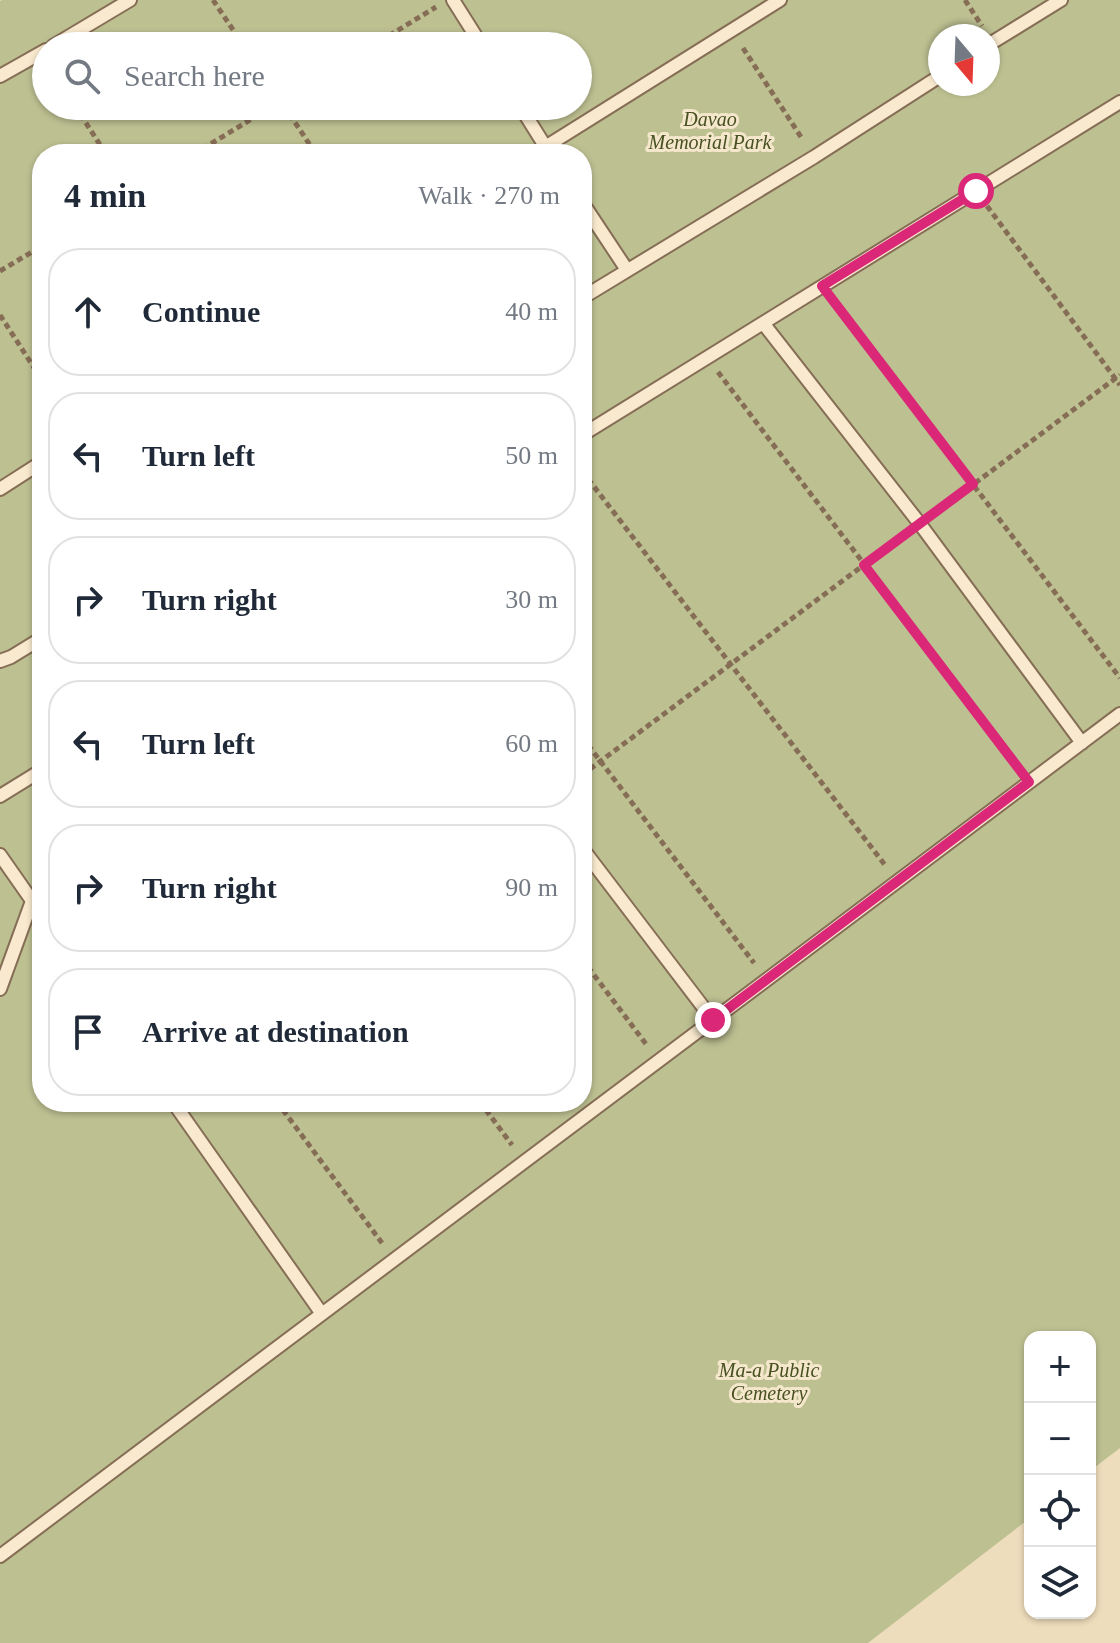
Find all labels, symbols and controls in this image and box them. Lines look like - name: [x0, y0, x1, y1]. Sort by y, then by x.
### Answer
- north arrow: [928, 24, 1000, 96]
- search box: [32, 32, 592, 120]
- icon: search: [60, 54, 104, 98]
- text: Search here: [124, 59, 265, 92]
- park label: Davao Memorial Park: [648, 108, 772, 153]
- route start: [958, 173, 994, 209]
- text: 4 min: [64, 177, 146, 214]
- text: Walk · 270 m: [418, 181, 560, 210]
- icon: ahead: [66, 290, 110, 334]
- text: Continue: [142, 295, 260, 328]
- text: 40 m: [505, 297, 558, 326]
- icon: left: [66, 434, 110, 478]
- text: Turn left: [142, 439, 255, 472]
- text: 50 m: [505, 441, 558, 470]
- icon: right: [66, 578, 110, 622]
- text: Turn right: [142, 583, 277, 616]
- text: 30 m: [505, 585, 558, 614]
- icon: left: [66, 722, 110, 766]
- text: Turn left: [142, 727, 255, 760]
- text: 60 m: [505, 729, 558, 758]
- icon: right: [66, 866, 110, 910]
- text: Turn right: [142, 871, 277, 904]
- text: 90 m: [505, 873, 558, 902]
- route end: [695, 1002, 731, 1038]
- icon: arrive: [66, 1010, 110, 1054]
- text: Arrive at destination: [142, 1015, 409, 1048]
- map controls: [1024, 1331, 1096, 1619]
- button: +: [1024, 1331, 1096, 1403]
- park label: Ma-a Public Cemetery: [718, 1359, 819, 1405]
- button: −: [1024, 1403, 1096, 1475]
- button: locate: [1024, 1475, 1096, 1547]
- button: layers: [1024, 1547, 1096, 1619]

